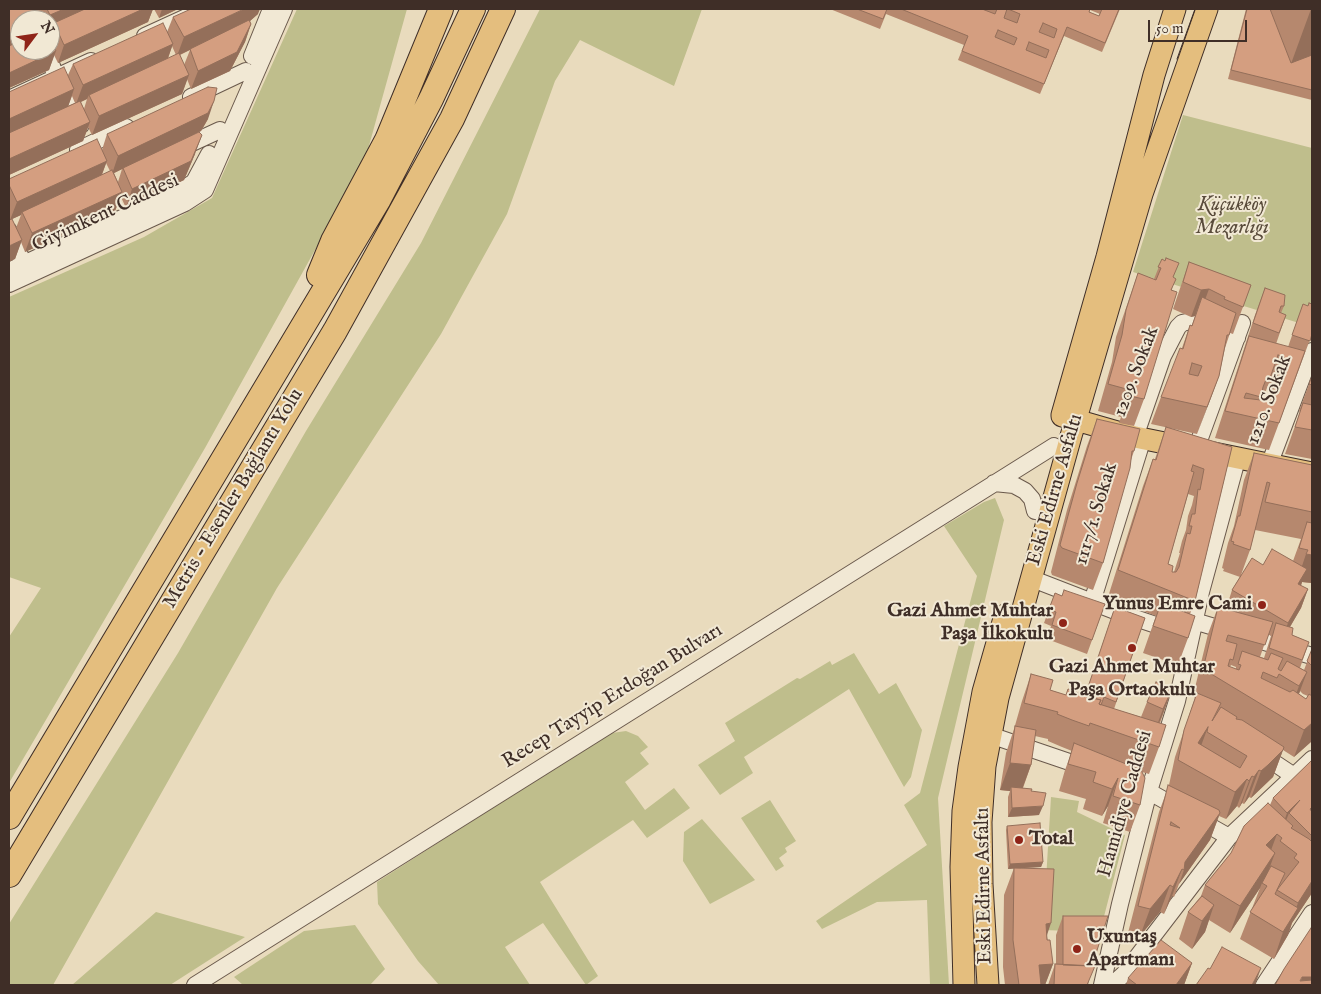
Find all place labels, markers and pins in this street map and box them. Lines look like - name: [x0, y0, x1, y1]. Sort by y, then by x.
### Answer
- place label: Yunus Emre Cami: [1103, 593, 1252, 617]
- marker: Yunus Emre Cami: [1256, 599, 1268, 611]
- place label: Gazi Ahmet Muhtar Paşa İlkokulu: [887, 600, 1053, 647]
- marker: Gazi Ahmet Muhtar Paşa İlkokulu: [1057, 617, 1069, 629]
- marker: Gazi Ahmet Muhtar Paşa Ortaokulu: [1126, 642, 1138, 654]
- place label: Gazi Ahmet Muhtar Paşa Ortaokulu: [1049, 656, 1215, 703]
- place label: Total: [1029, 828, 1074, 852]
- marker: Total: [1013, 834, 1025, 846]
- place label: Uxuntaş Apartmanı: [1087, 926, 1174, 973]
- marker: Uxuntaş Apartmanı: [1071, 943, 1083, 955]

